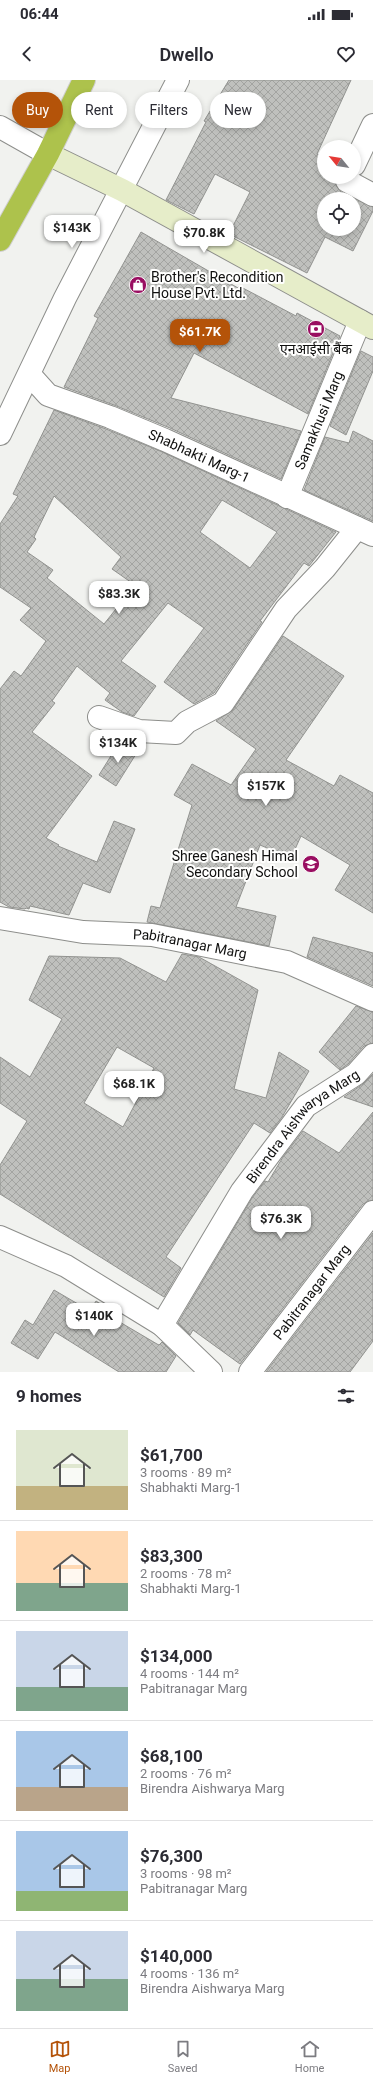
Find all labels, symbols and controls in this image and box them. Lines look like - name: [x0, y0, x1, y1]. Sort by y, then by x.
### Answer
- text: 06:44: [20, 5, 59, 23]
- icon: back: [16, 43, 38, 65]
- icon: heart: [335, 43, 357, 65]
- text: Dwello: [159, 44, 214, 65]
- chip: Buy: [12, 92, 63, 128]
- chip: Rent: [71, 92, 127, 128]
- chip: Filters: [135, 92, 202, 128]
- chip: New: [210, 92, 266, 128]
- north arrow: [317, 140, 361, 184]
- map controls: [317, 140, 361, 236]
- button: locate: [317, 192, 361, 236]
- pin: $143K: [44, 215, 100, 249]
- text: $143K: [53, 220, 91, 235]
- pin: $70.8K: [171, 220, 237, 254]
- text: $70.8K: [183, 225, 225, 240]
- place label: Brother's Recondition House Pvt. Ltd.: [151, 269, 284, 301]
- shop icon: Brother's Recondition House Pvt. Ltd.: [128, 275, 148, 295]
- pin: $61.7K: [167, 319, 233, 353]
- bank icon: एनआईसी बैंक: [306, 319, 326, 339]
- text: $61.7K: [179, 324, 221, 339]
- place label: एनआईसी बैंक: [280, 341, 352, 357]
- street label: Samakhusi Marg: [291, 369, 346, 472]
- street label: Shabhakti Marg-1: [146, 426, 252, 486]
- pin: $83.3K: [86, 581, 152, 615]
- text: $83.3K: [98, 586, 140, 601]
- pin: $134K: [90, 730, 146, 764]
- text: $134K: [99, 735, 137, 750]
- pin: $157K: [238, 773, 294, 807]
- text: $157K: [247, 778, 285, 793]
- place label: Shree Ganesh Himal Secondary School: [172, 848, 298, 880]
- school or university icon: Shree Ganesh Himal Secondary School: [301, 854, 321, 874]
- street label: Pabitranagar Marg: [133, 926, 248, 962]
- street label: Birendra Aishwarya Marg: [243, 1066, 362, 1186]
- pin: $68.1K: [101, 1071, 167, 1105]
- text: $68.1K: [113, 1076, 155, 1091]
- pin: $76.3K: [248, 1206, 314, 1240]
- text: $76.3K: [260, 1211, 302, 1226]
- street label: Pabitranagar Marg: [270, 1241, 353, 1343]
- pin: $140K: [66, 1303, 122, 1337]
- text: $140K: [75, 1308, 113, 1323]
- icon: filters: [335, 1385, 357, 1407]
- text: 9 homes: [16, 1386, 82, 1406]
- text: $61,700: [140, 1445, 203, 1465]
- icon: home: [48, 1446, 96, 1494]
- text: 3 rooms · 89 m²: [140, 1465, 232, 1480]
- text: Shabhakti Marg-1: [140, 1480, 242, 1495]
- text: $83,300: [140, 1546, 203, 1566]
- icon: home: [48, 1547, 96, 1595]
- text: 2 rooms · 78 m²: [140, 1566, 232, 1581]
- text: Shabhakti Marg-1: [140, 1581, 242, 1596]
- text: $134,000: [140, 1646, 212, 1666]
- icon: home: [48, 1647, 96, 1695]
- text: 4 rooms · 144 m²: [140, 1666, 239, 1681]
- text: Pabitranagar Marg: [140, 1681, 247, 1696]
- text: $68,100: [140, 1746, 203, 1766]
- icon: home: [48, 1747, 96, 1795]
- text: 2 rooms · 76 m²: [140, 1766, 232, 1781]
- text: Birendra Aishwarya Marg: [140, 1781, 285, 1796]
- text: $76,300: [140, 1846, 203, 1866]
- icon: home: [48, 1847, 96, 1895]
- text: 3 rooms · 98 m²: [140, 1866, 232, 1881]
- text: Pabitranagar Marg: [140, 1881, 247, 1896]
- text: $140,000: [140, 1946, 212, 1966]
- icon: home: [48, 1947, 96, 1995]
- text: 4 rooms · 136 m²: [140, 1966, 239, 1981]
- text: Birendra Aishwarya Marg: [140, 1981, 285, 1996]
- tab: Map: [49, 2038, 71, 2075]
- tab: Saved: [168, 2038, 198, 2075]
- tab: Home: [295, 2038, 324, 2075]

